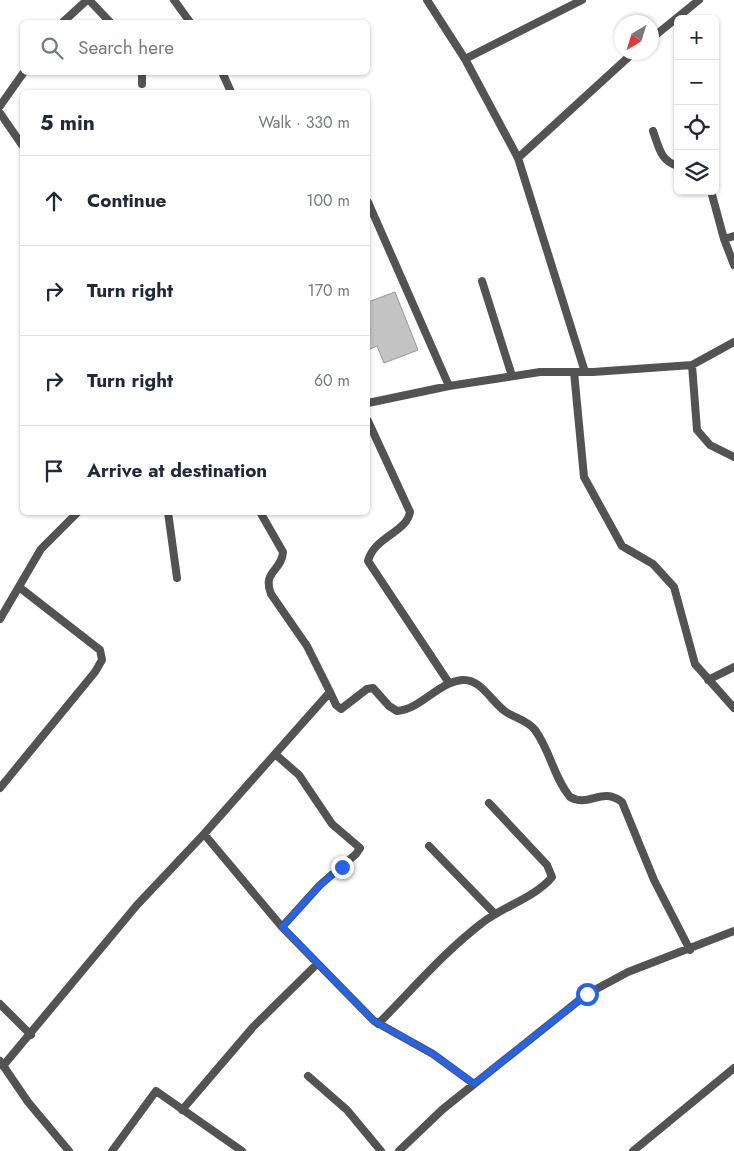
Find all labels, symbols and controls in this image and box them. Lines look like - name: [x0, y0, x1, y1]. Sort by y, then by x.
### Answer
- north arrow: [614, 15, 659, 60]
- map controls: [674, 15, 719, 195]
- button: +: [674, 15, 719, 60]
- search box: [20, 20, 370, 75]
- icon: search: [38, 34, 66, 62]
- text: Search here: [78, 34, 174, 61]
- button: −: [674, 60, 719, 105]
- button: locate: [674, 105, 719, 150]
- text: 5 min: [40, 108, 95, 138]
- text: Walk · 330 m: [259, 111, 350, 134]
- button: layers: [674, 150, 719, 195]
- icon: ahead: [40, 187, 68, 215]
- text: Continue: [87, 187, 166, 214]
- text: 100 m: [306, 189, 350, 212]
- icon: right: [40, 277, 68, 305]
- text: Turn right: [87, 277, 173, 304]
- text: 170 m: [308, 279, 350, 302]
- icon: right: [40, 367, 68, 395]
- text: Turn right: [87, 367, 173, 394]
- text: 60 m: [314, 369, 350, 392]
- icon: arrive: [40, 457, 68, 485]
- text: Arrive at destination: [87, 457, 267, 484]
- route end: [331, 856, 354, 879]
- route start: [576, 983, 599, 1006]

